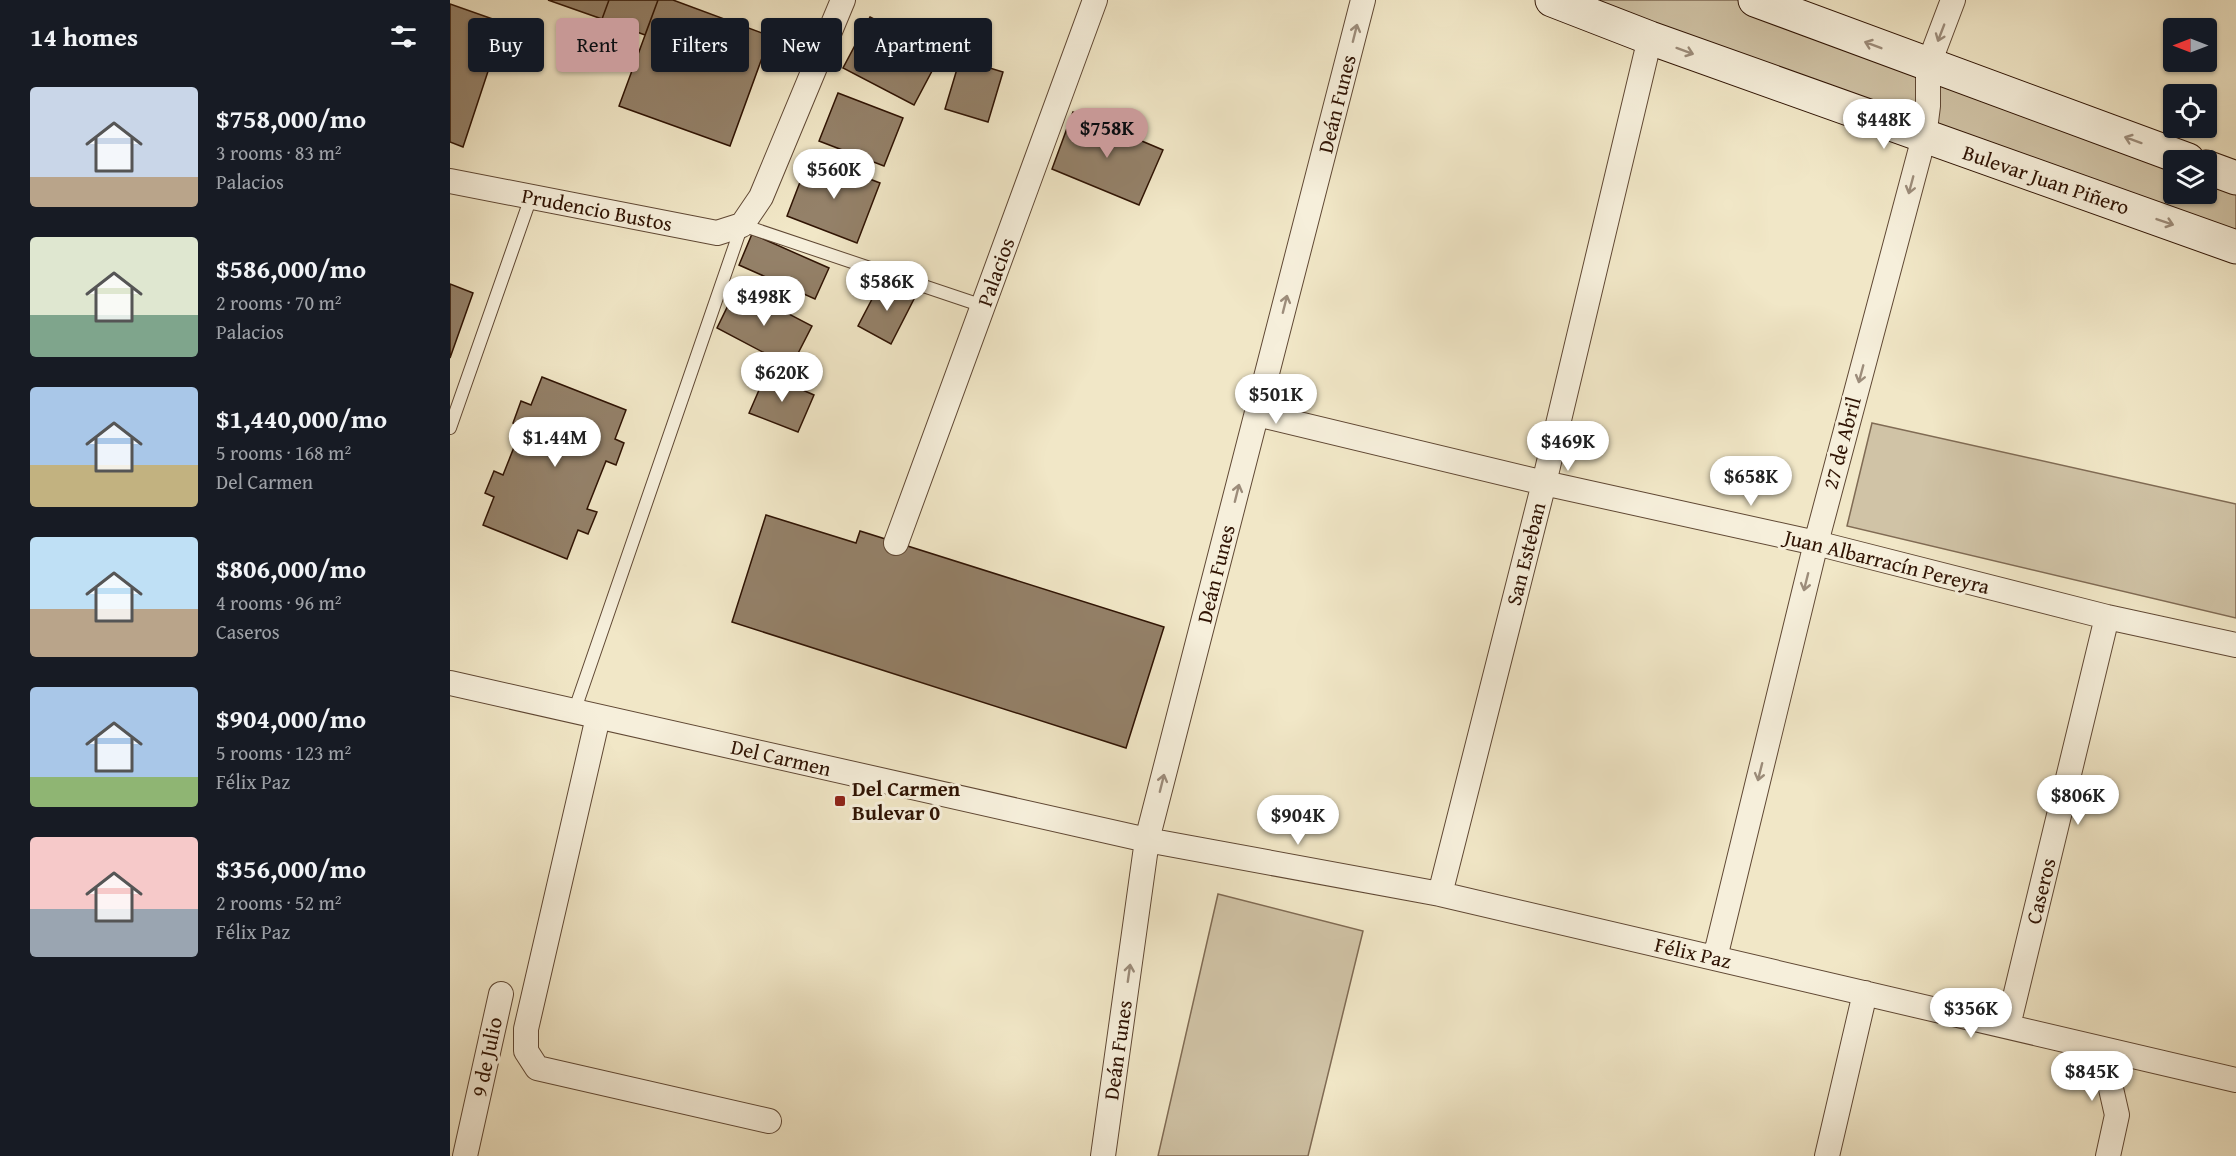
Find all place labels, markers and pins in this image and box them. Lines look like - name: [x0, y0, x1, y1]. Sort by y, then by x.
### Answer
- pin: $448K: [1842, 99, 1926, 150]
- pin: $758K: [1065, 108, 1149, 159]
- pin: $560K: [792, 149, 876, 200]
- pin: $586K: [845, 261, 929, 312]
- pin: $498K: [722, 276, 806, 327]
- pin: $620K: [740, 352, 824, 403]
- pin: $501K: [1234, 374, 1318, 425]
- pin: $1.44M: [506, 417, 604, 468]
- pin: $469K: [1526, 421, 1610, 472]
- pin: $658K: [1709, 456, 1793, 507]
- place label: Del Carmen Bulevar 0: [852, 773, 961, 828]
- pin: $806K: [2036, 775, 2120, 826]
- marker: Del Carmen Bulevar 0: [833, 794, 847, 808]
- pin: $904K: [1256, 795, 1340, 846]
- pin: $356K: [1929, 988, 2013, 1039]
- pin: $845K: [2050, 1051, 2134, 1102]

